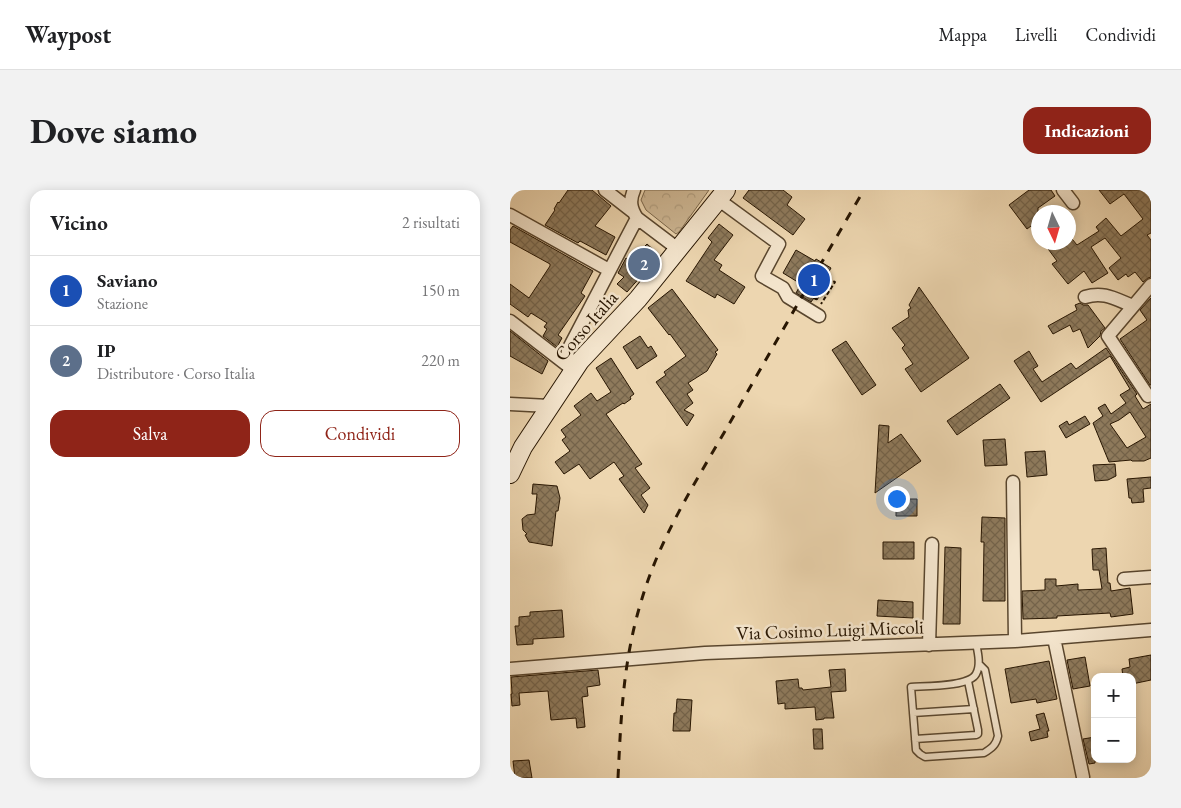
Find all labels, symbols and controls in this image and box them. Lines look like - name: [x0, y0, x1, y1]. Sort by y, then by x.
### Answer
- text: Waypost: [25, 19, 111, 50]
- text: Mappa: [938, 23, 987, 46]
- text: Livelli: [1015, 23, 1057, 46]
- text: Condividi: [1085, 23, 1156, 46]
- button: Indicazioni: [1023, 107, 1151, 154]
- text: Dove siamo: [30, 108, 197, 153]
- north arrow: [1031, 205, 1076, 250]
- text: Vicino: [50, 209, 108, 236]
- text: 2 risultati: [402, 212, 460, 233]
- pin: 2: [628, 245, 660, 283]
- pin: 1: [798, 261, 830, 299]
- text: Saviano: [97, 268, 158, 293]
- text: 1: [62, 280, 70, 301]
- text: 150 m: [421, 280, 460, 301]
- street label: Corso Italia: [549, 285, 624, 366]
- text: Stazione: [97, 293, 148, 314]
- text: IP: [97, 338, 115, 363]
- text: 2: [62, 350, 70, 371]
- text: 220 m: [421, 350, 460, 371]
- text: Distributore · Corso Italia: [97, 363, 255, 384]
- button: Salva: [50, 410, 250, 457]
- button: Condividi: [260, 410, 460, 457]
- your location: [884, 486, 910, 512]
- street label: Via Cosimo Luigi Miccoli: [736, 614, 924, 646]
- map controls: [1091, 673, 1136, 763]
- button: +: [1091, 673, 1136, 718]
- button: −: [1091, 718, 1136, 763]

